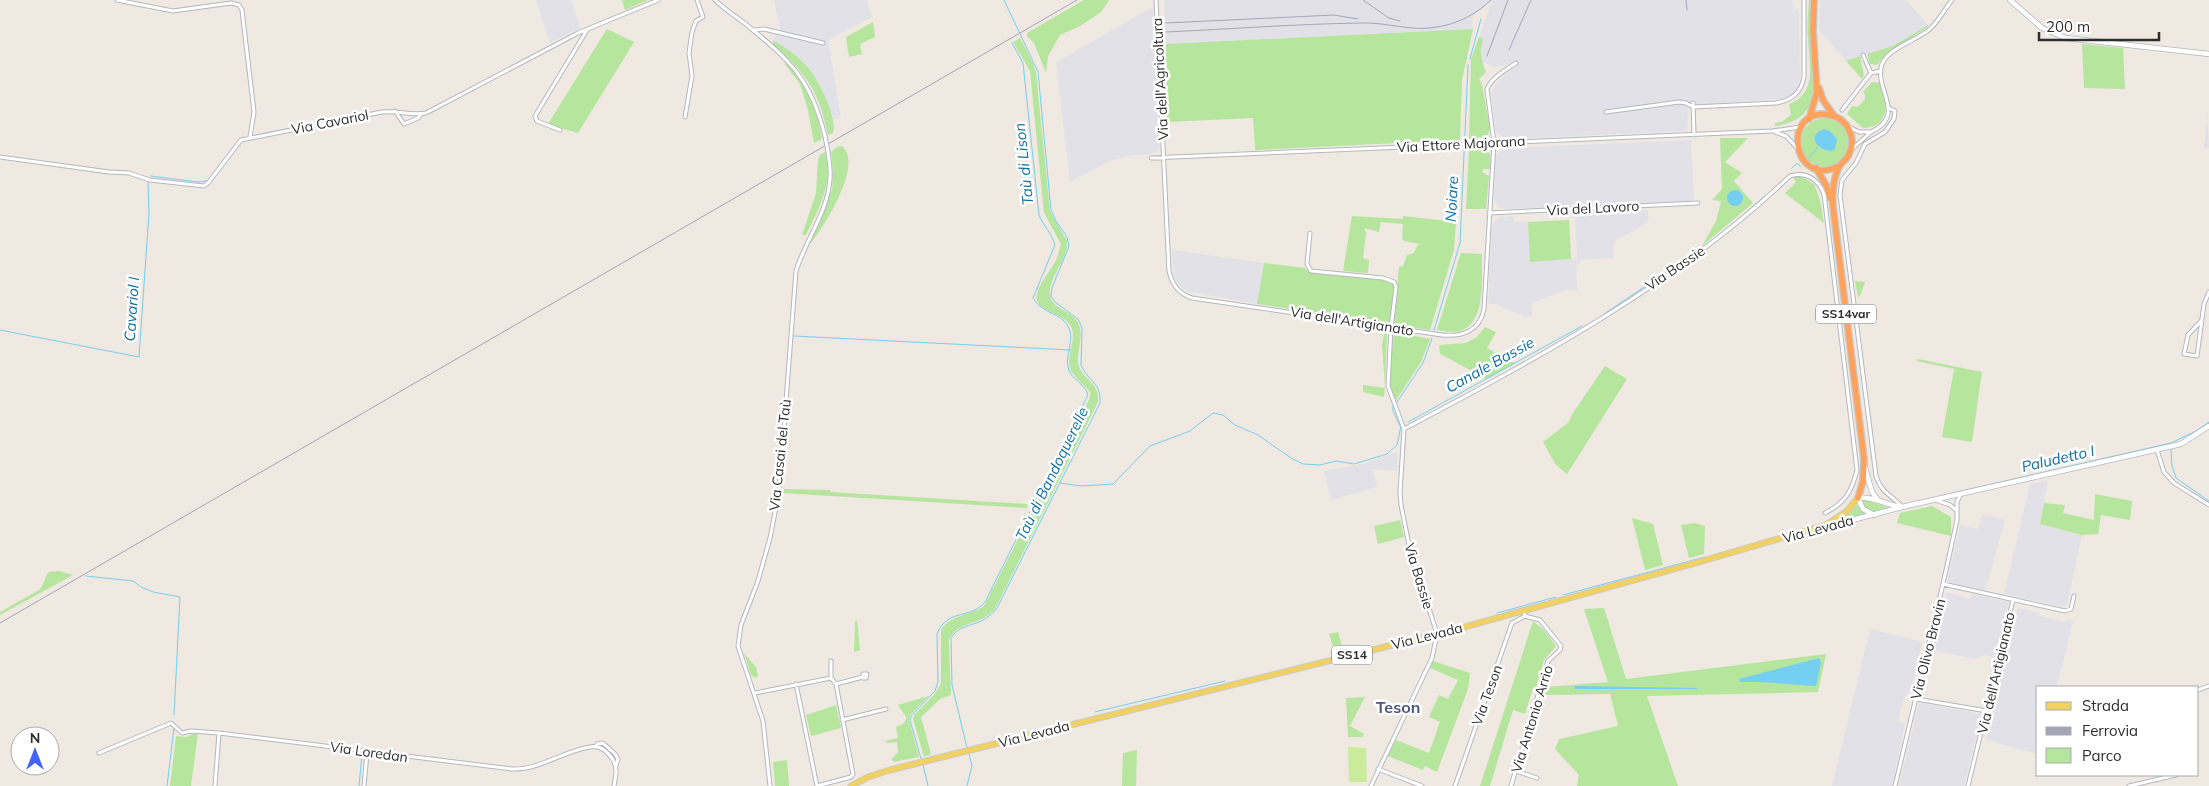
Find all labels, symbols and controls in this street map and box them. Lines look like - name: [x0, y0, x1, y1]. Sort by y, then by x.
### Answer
- scale bar: [2039, 10, 2159, 42]
- street label: Via dell'Agricoltura: [1148, 17, 1172, 141]
- text: 200 m: [2046, 17, 2090, 36]
- street label: Via Cavariol: [290, 106, 370, 138]
- water label: Taù di Lison: [1010, 122, 1037, 206]
- street label: Via Ettore Majorana: [1396, 132, 1526, 156]
- water label: Noiare: [1441, 176, 1462, 222]
- street label: Via del Lavoro: [1546, 197, 1640, 219]
- street label: Via Bassie: [1642, 242, 1708, 294]
- water label: Cavariol I: [120, 276, 143, 342]
- street label: Via dell'Artigianato: [1289, 302, 1415, 340]
- road number: SS14var: [1816, 304, 1876, 324]
- water label: Canale Bassie: [1442, 332, 1537, 397]
- street label: Via Casai del Taù: [765, 398, 795, 512]
- water label: Taù di Bandoquerelle: [1011, 404, 1092, 544]
- water label: Paludetto I: [2020, 441, 2096, 476]
- street label: Via Levada: [1781, 511, 1855, 547]
- street label: Via Bassie: [1400, 541, 1438, 611]
- street label: Via Olivo Bravin: [1907, 597, 1949, 701]
- street label: Via dell'Artigianato: [1973, 610, 2019, 736]
- street label: Via Levada: [1390, 618, 1464, 654]
- road number: SS14: [1332, 646, 1372, 664]
- street label: Via Teson: [1468, 662, 1506, 728]
- street label: Via Antonio Arrio: [1507, 663, 1557, 775]
- legend: [2036, 686, 2199, 776]
- text: Strada: [2082, 696, 2129, 715]
- district label: Teson: [1376, 697, 1420, 717]
- street label: Via Levada: [997, 716, 1071, 752]
- text: Ferrovia: [2082, 721, 2138, 740]
- north arrow: [10, 726, 60, 776]
- text: N: [30, 729, 40, 747]
- street label: Via Loredan: [329, 738, 409, 766]
- text: Parco: [2082, 746, 2122, 765]

